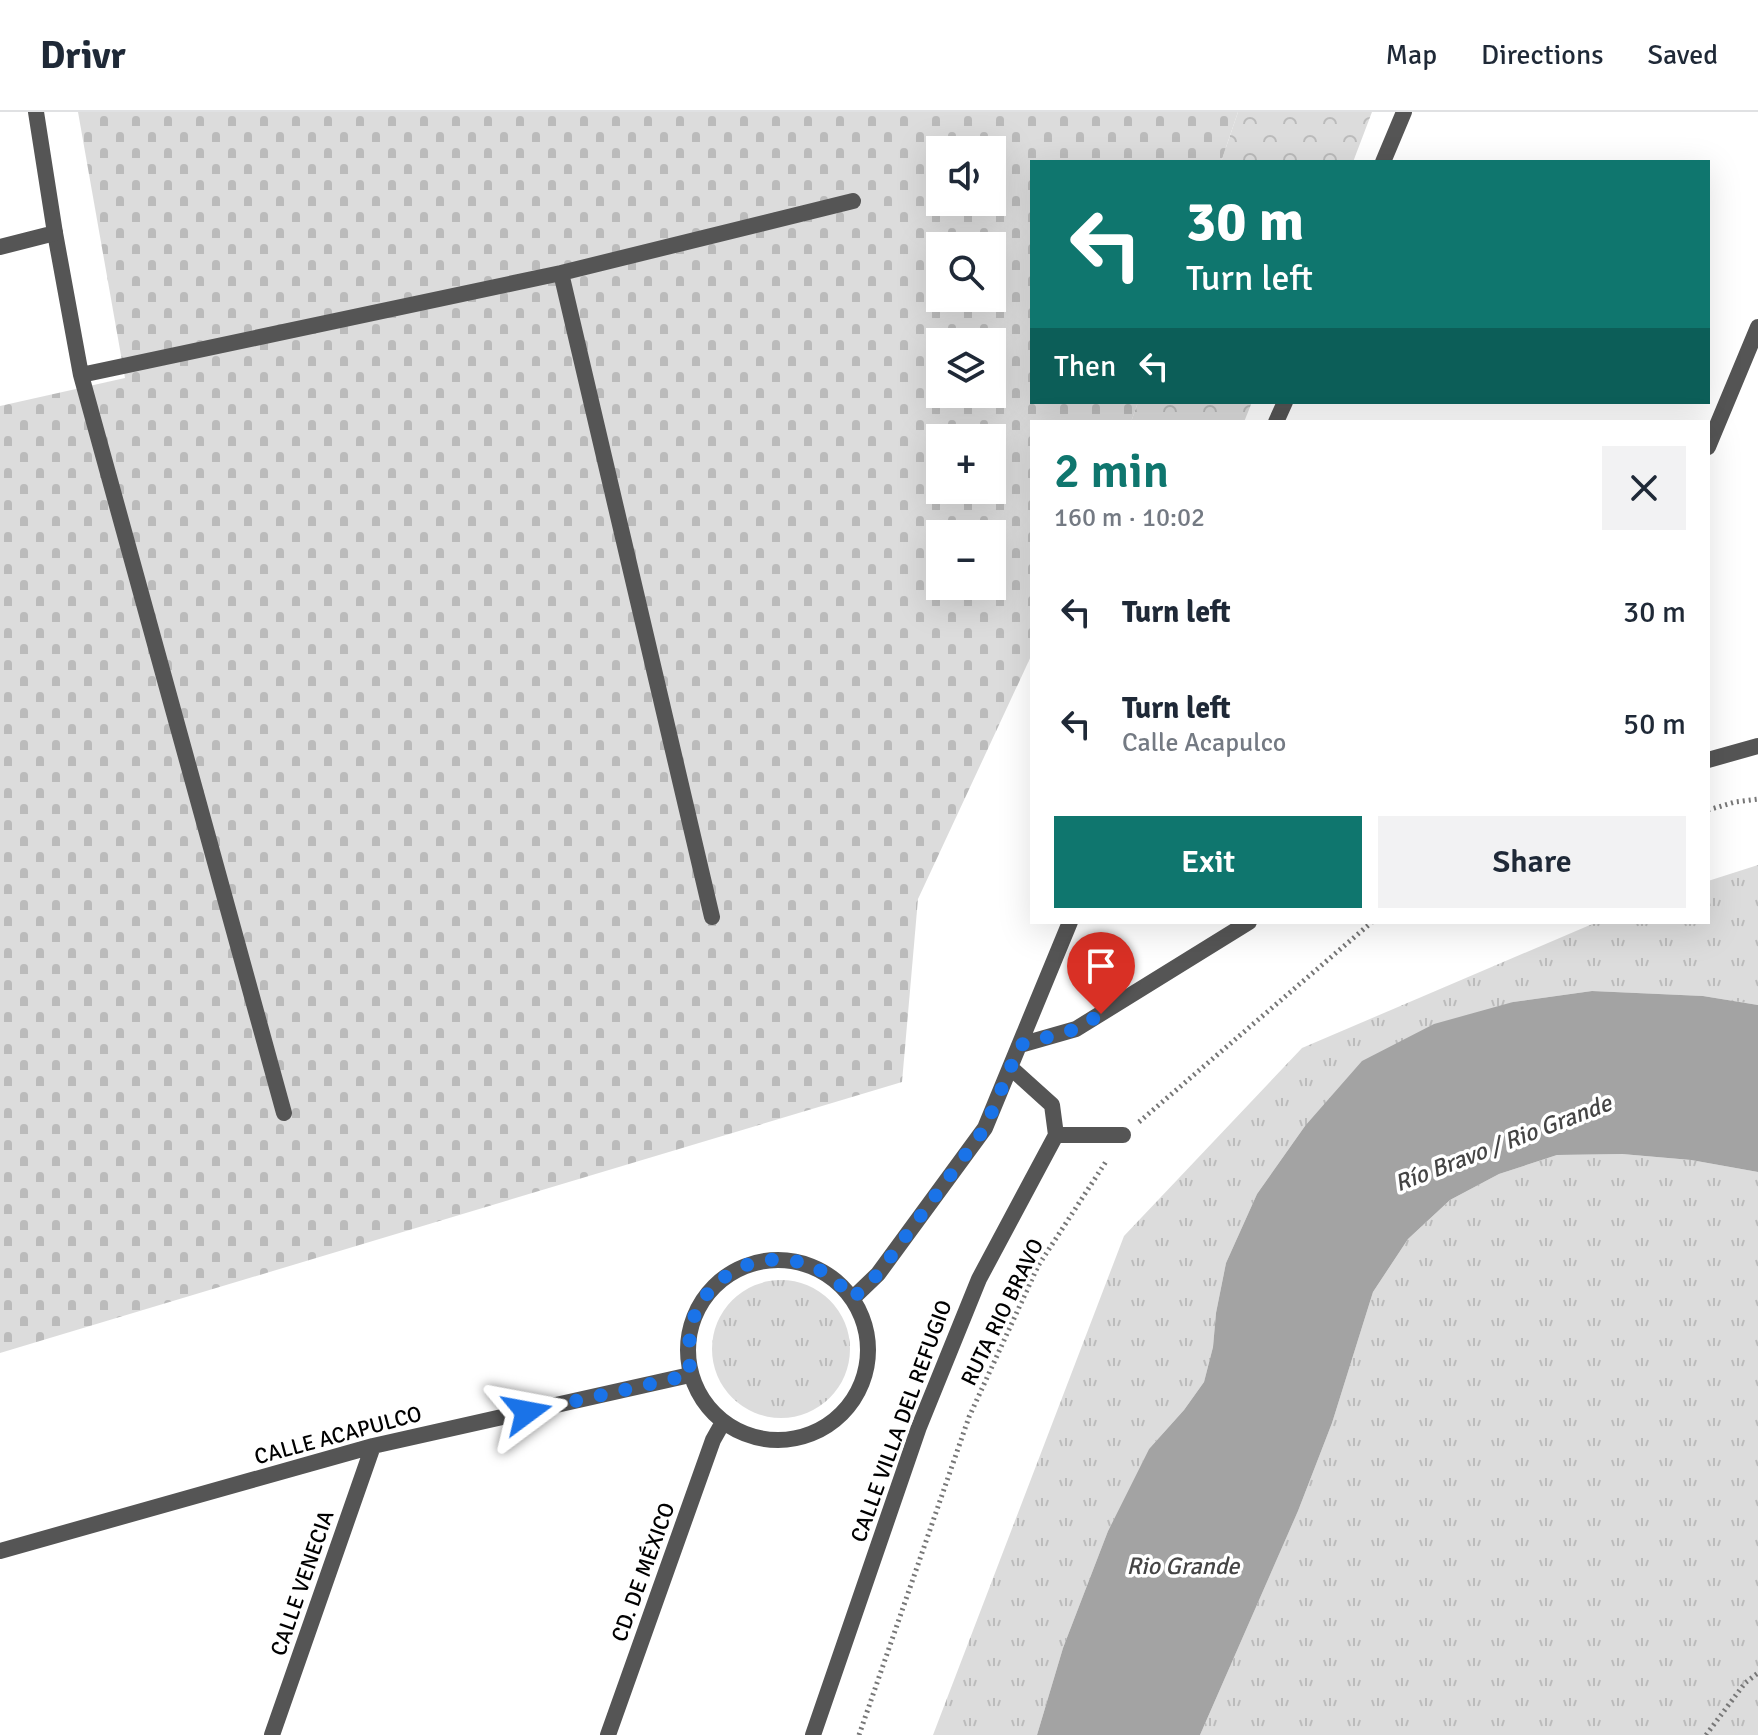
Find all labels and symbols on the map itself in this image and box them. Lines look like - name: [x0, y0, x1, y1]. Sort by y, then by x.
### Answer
- pin: [1067, 932, 1135, 1014]
- water label: Río Bravo / Rio Grande: [1390, 1087, 1617, 1198]
- street label: RUTA RIO BRAVO: [955, 1234, 1049, 1390]
- street label: CALLE VILLA DEL REFUGIO: [845, 1296, 957, 1546]
- position arrow: [485, 1370, 569, 1454]
- street label: CALLE ACAPULCO: [251, 1400, 425, 1470]
- street label: CD. DE MÉXICO: [605, 1499, 681, 1645]
- street label: CALLE VENECIA: [264, 1506, 340, 1659]
- water label: Rio Grande: [1127, 1551, 1240, 1581]

